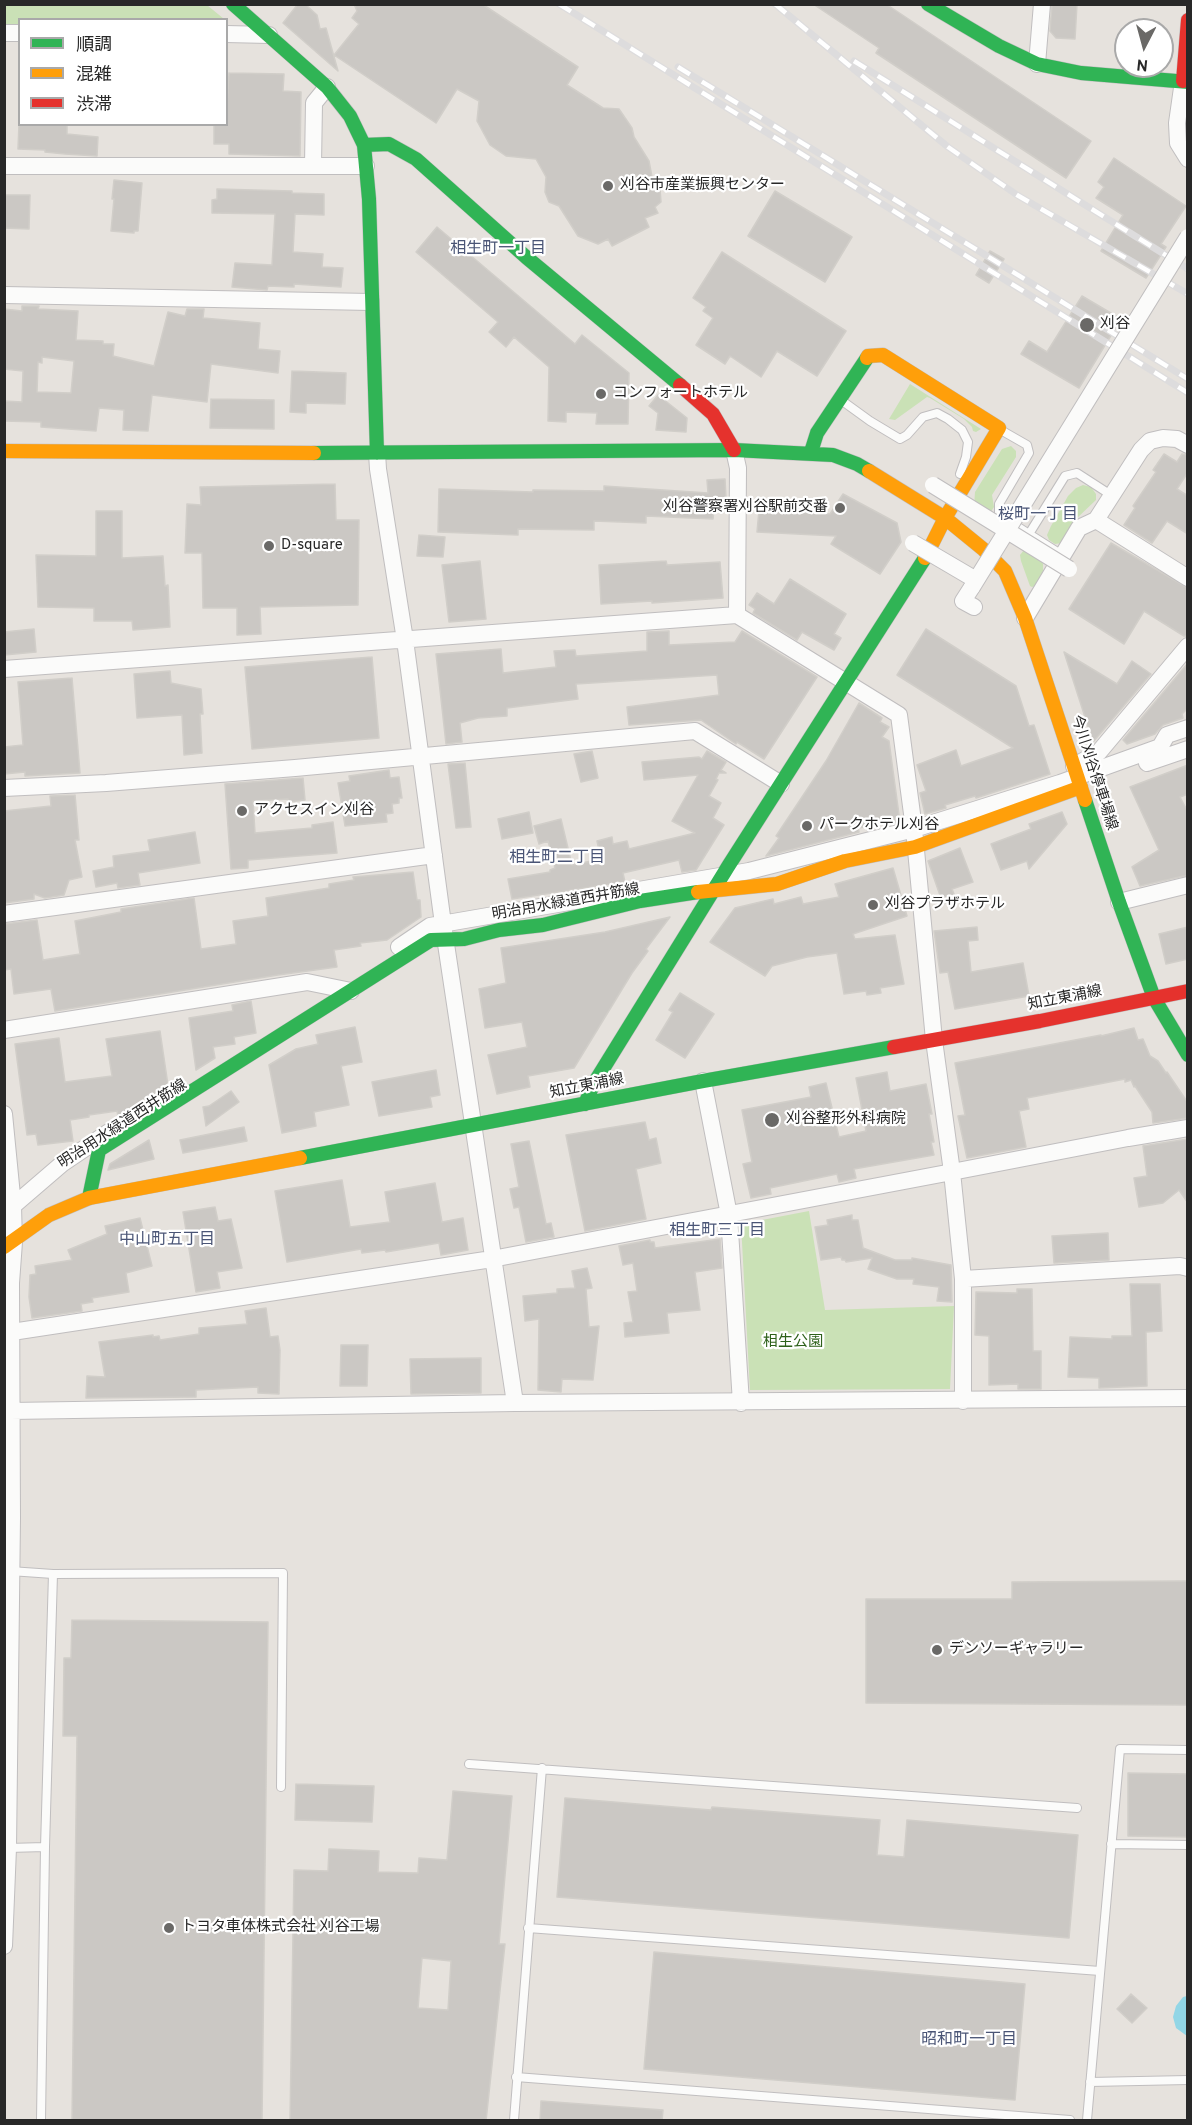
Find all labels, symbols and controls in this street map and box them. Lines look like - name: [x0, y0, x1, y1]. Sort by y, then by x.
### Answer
- legend: [18, 18, 228, 126]
- north arrow: [1114, 18, 1174, 78]
- text: 順調: [76, 34, 112, 57]
- text: N: [1136, 53, 1149, 74]
- text: 混雑: [76, 64, 112, 87]
- text: 渋滞: [76, 94, 112, 117]
- place label: 刈谷市産業振興センター: [620, 177, 785, 195]
- marker: 刈谷市産業振興センター: [601, 179, 615, 193]
- district label: 相生町一丁目: [450, 240, 546, 260]
- marker: 刈谷: [1078, 316, 1096, 334]
- place label: 刈谷: [1100, 316, 1130, 334]
- place label: コンフォートホテル: [613, 385, 748, 403]
- marker: コンフォートホテル: [594, 387, 608, 401]
- place label: 刈谷警察署刈谷駅前交番: [663, 499, 828, 517]
- marker: 刈谷警察署刈谷駅前交番: [833, 501, 847, 515]
- district label: 桜町一丁目: [998, 506, 1078, 526]
- place label: D-square: [281, 537, 343, 555]
- marker: D-square: [262, 539, 276, 553]
- street label: 今川刈谷停車場線: [1066, 713, 1120, 833]
- place label: アクセスイン刈谷: [254, 802, 374, 820]
- marker: アクセスイン刈谷: [235, 804, 249, 818]
- place label: パークホテル刈谷: [819, 817, 939, 835]
- marker: パークホテル刈谷: [800, 819, 814, 833]
- district label: 相生町二丁目: [509, 849, 605, 869]
- street label: 明治用水緑道西井筋線: [491, 881, 641, 925]
- place label: 刈谷プラザホテル: [885, 896, 1005, 914]
- marker: 刈谷プラザホテル: [866, 898, 880, 912]
- street label: 知立東浦線: [1026, 983, 1104, 1015]
- street label: 知立東浦線: [548, 1071, 626, 1103]
- street label: 明治用水緑道西井筋線: [55, 1077, 191, 1173]
- marker: 刈谷整形外科病院: [763, 1111, 781, 1129]
- place label: 刈谷整形外科病院: [786, 1111, 906, 1129]
- district label: 相生町三丁目: [669, 1222, 765, 1242]
- district label: 中山町五丁目: [119, 1231, 215, 1251]
- park label: 相生公園: [763, 1334, 823, 1352]
- place label: デンソーギャラリー: [949, 1641, 1084, 1659]
- marker: デンソーギャラリー: [930, 1643, 944, 1657]
- place label: トヨタ車体株式会社 刈谷工場: [181, 1919, 380, 1937]
- marker: トヨタ車体株式会社 刈谷工場: [162, 1921, 176, 1935]
- district label: 昭和町一丁目: [921, 2031, 1017, 2051]

